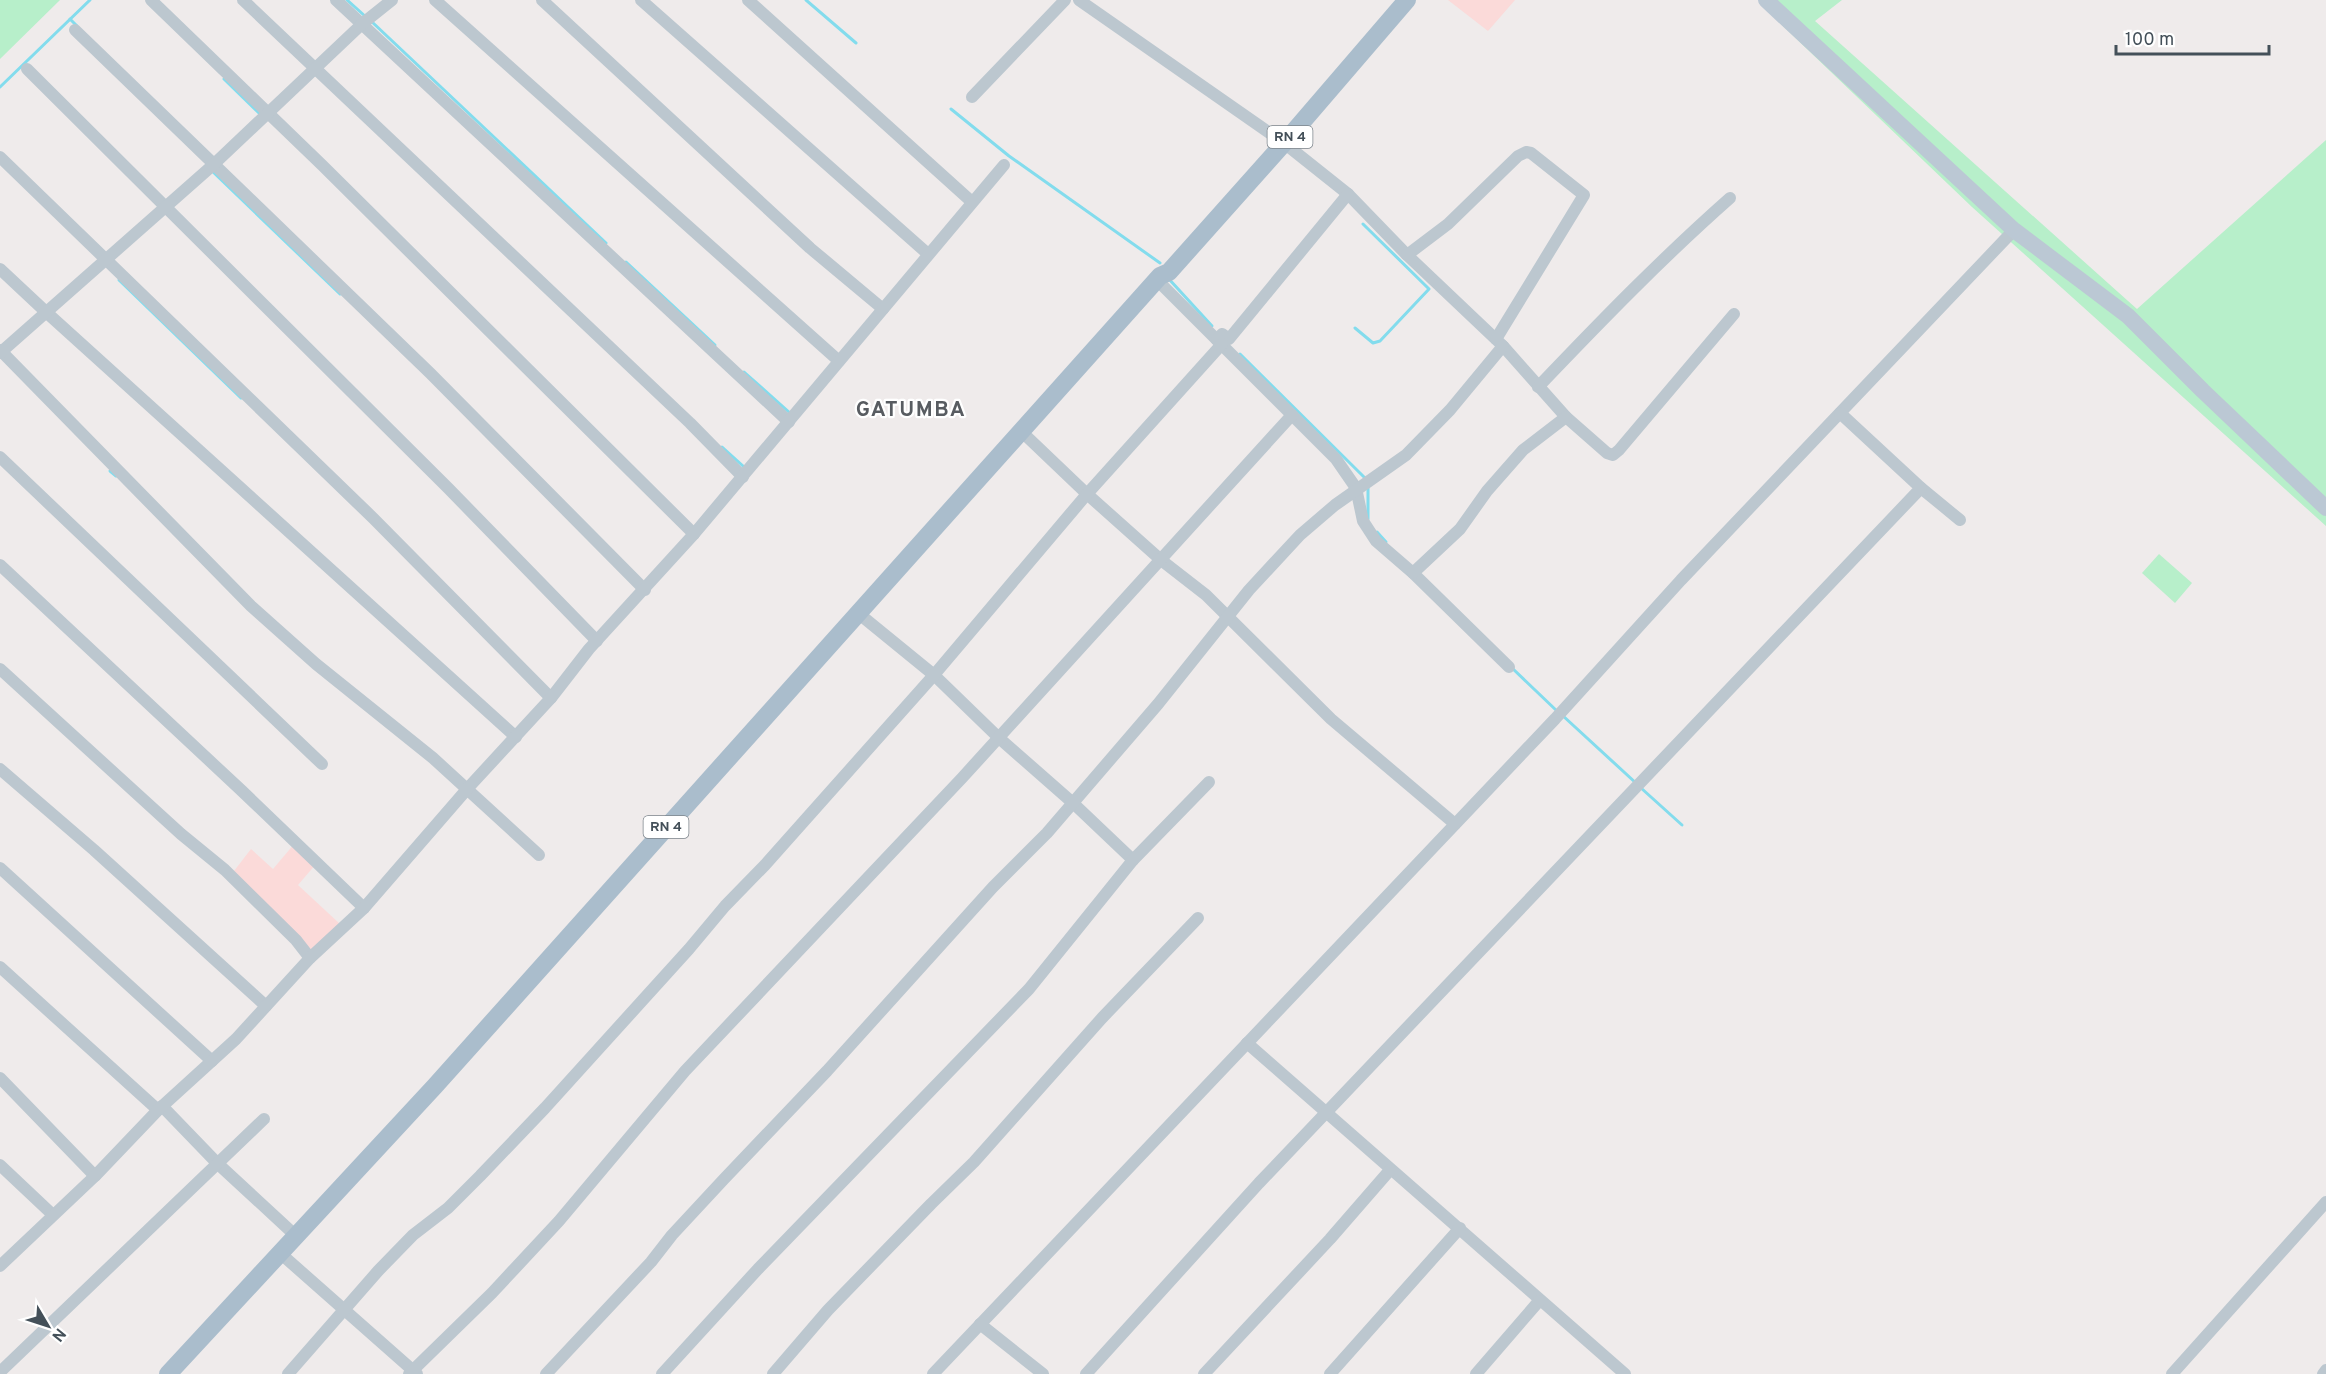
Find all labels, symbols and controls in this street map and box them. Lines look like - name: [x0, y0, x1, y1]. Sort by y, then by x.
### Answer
- scale bar: [2116, 18, 2269, 56]
- text: 100 m: [2125, 29, 2174, 52]
- road number: RN 4: [1268, 126, 1312, 148]
- district label: GATUMBA: [856, 397, 966, 424]
- road number: RN 4: [644, 816, 688, 838]
- north arrow: [18, 1296, 78, 1356]
- text: N: [47, 1323, 69, 1345]

